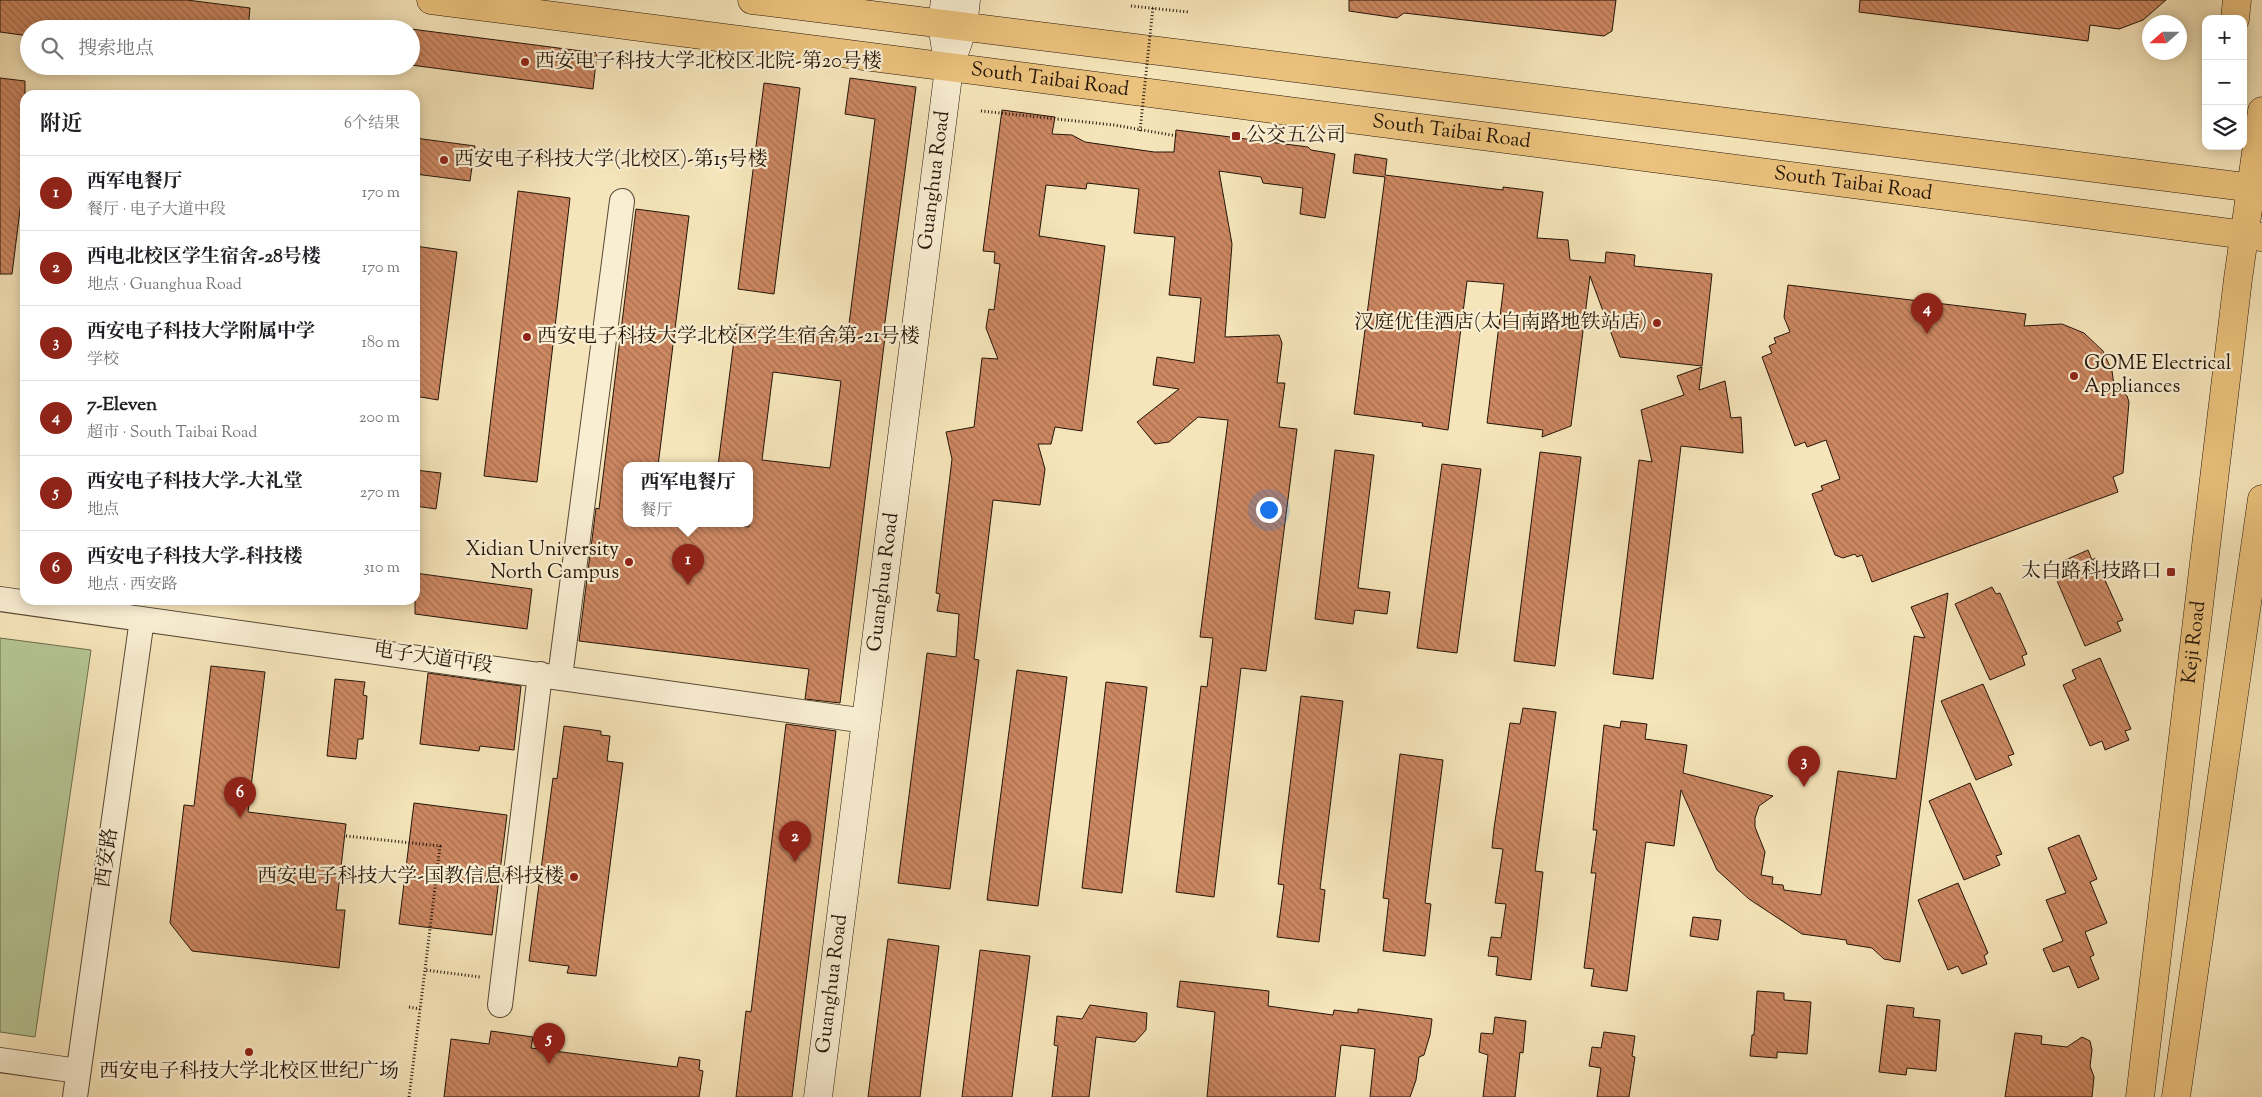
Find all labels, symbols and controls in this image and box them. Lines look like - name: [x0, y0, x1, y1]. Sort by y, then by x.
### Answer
- north arrow: [2142, 15, 2187, 60]
- map controls: [2202, 15, 2247, 150]
- button: +: [2202, 15, 2247, 60]
- search box: [20, 20, 420, 75]
- icon: search: [38, 34, 66, 62]
- text: 搜索地点: [78, 36, 154, 63]
- place label: 西安电子科技大学北校区北院-第20号楼: [535, 48, 882, 77]
- street label: South Taibai Road: [969, 55, 1131, 105]
- marker: 西安电子科技大学北校区北院-第20号楼: [519, 56, 531, 68]
- button: −: [2202, 60, 2247, 105]
- button: layers: [2202, 105, 2247, 150]
- street label: South Taibai Road: [1371, 107, 1532, 157]
- street label: Guanghua Road: [911, 109, 958, 252]
- text: 附近: [40, 110, 82, 140]
- text: 6个结果: [344, 113, 400, 136]
- place label: 公交五公司: [1246, 122, 1346, 151]
- marker: 公交五公司: [1230, 130, 1242, 142]
- place label: 西安电子科技大学(北校区)-第15号楼: [454, 146, 767, 175]
- marker: 西安电子科技大学(北校区)-第15号楼: [438, 154, 450, 166]
- street label: South Taibai Road: [1772, 159, 1934, 209]
- text: 西军电餐厅: [87, 169, 182, 196]
- text: 1: [53, 182, 59, 205]
- text: 170 m: [362, 182, 400, 205]
- text: 餐厅 · 电子大道中段: [87, 199, 226, 222]
- text: 西电北校区学生宿舍-28号楼: [87, 244, 321, 271]
- text: 2: [52, 257, 60, 280]
- text: 170 m: [362, 257, 400, 280]
- text: 地点 · Guanghua Road: [87, 274, 242, 297]
- pin: 4: [1911, 293, 1943, 334]
- place label: 汉庭优佳酒店(太白南路地铁站店): [1354, 309, 1647, 338]
- marker: 汉庭优佳酒店(太白南路地铁站店): [1651, 317, 1663, 329]
- text: 西安电子科技大学附属中学: [87, 319, 315, 346]
- place label: 西安电子科技大学北校区学生宿舍第-21号楼: [537, 323, 920, 352]
- marker: 西安电子科技大学北校区学生宿舍第-21号楼: [521, 331, 533, 343]
- text: 3: [53, 332, 59, 355]
- text: 180 m: [361, 332, 400, 355]
- text: 学校: [87, 349, 119, 372]
- place label: GOME Electrical Appliances: [2084, 350, 2232, 402]
- marker: GOME Electrical Appliances: [2068, 370, 2080, 382]
- text: 7-Eleven: [87, 392, 157, 419]
- text: 4: [52, 407, 60, 430]
- text: 200 m: [359, 407, 400, 430]
- text: 超市 · South Taibai Road: [87, 422, 257, 445]
- popup: [623, 462, 753, 527]
- text: 西安电子科技大学-大礼堂: [87, 469, 302, 496]
- text: 西军电餐厅: [640, 470, 736, 497]
- text: 5: [53, 482, 59, 505]
- text: 270 m: [360, 482, 400, 505]
- your location: [1256, 497, 1282, 523]
- text: 地点: [87, 499, 119, 522]
- text: 餐厅: [640, 500, 673, 523]
- street label: Guanghua Road: [860, 511, 907, 653]
- place label: Xidian University North Campus: [465, 536, 619, 588]
- text: 西安电子科技大学-科技楼: [87, 544, 302, 571]
- pin: 1: [672, 544, 704, 585]
- marker: Xidian University North Campus: [623, 556, 635, 568]
- text: 6: [52, 557, 60, 580]
- text: 310 m: [363, 557, 400, 580]
- place label: 太白路科技路口: [2021, 558, 2161, 587]
- marker: 太白路科技路口: [2165, 566, 2177, 578]
- text: 地点 · 西安路: [87, 574, 178, 597]
- street label: Keji Road: [2175, 599, 2214, 685]
- street label: 电子大道中段: [372, 636, 494, 682]
- pin: 3: [1788, 746, 1820, 787]
- pin: 6: [224, 777, 256, 818]
- pin: 2: [779, 821, 811, 862]
- street label: 西安路: [89, 826, 127, 890]
- place label: 西安电子科技大学-国教信息科技楼: [257, 863, 564, 892]
- marker: 西安电子科技大学-国教信息科技楼: [568, 871, 580, 883]
- street label: Guanghua Road: [809, 913, 856, 1055]
- pin: 5: [533, 1023, 565, 1064]
- marker: 西安电子科技大学北校区世纪广场: [243, 1046, 255, 1058]
- place label: 西安电子科技大学北校区世纪广场: [99, 1058, 399, 1087]

